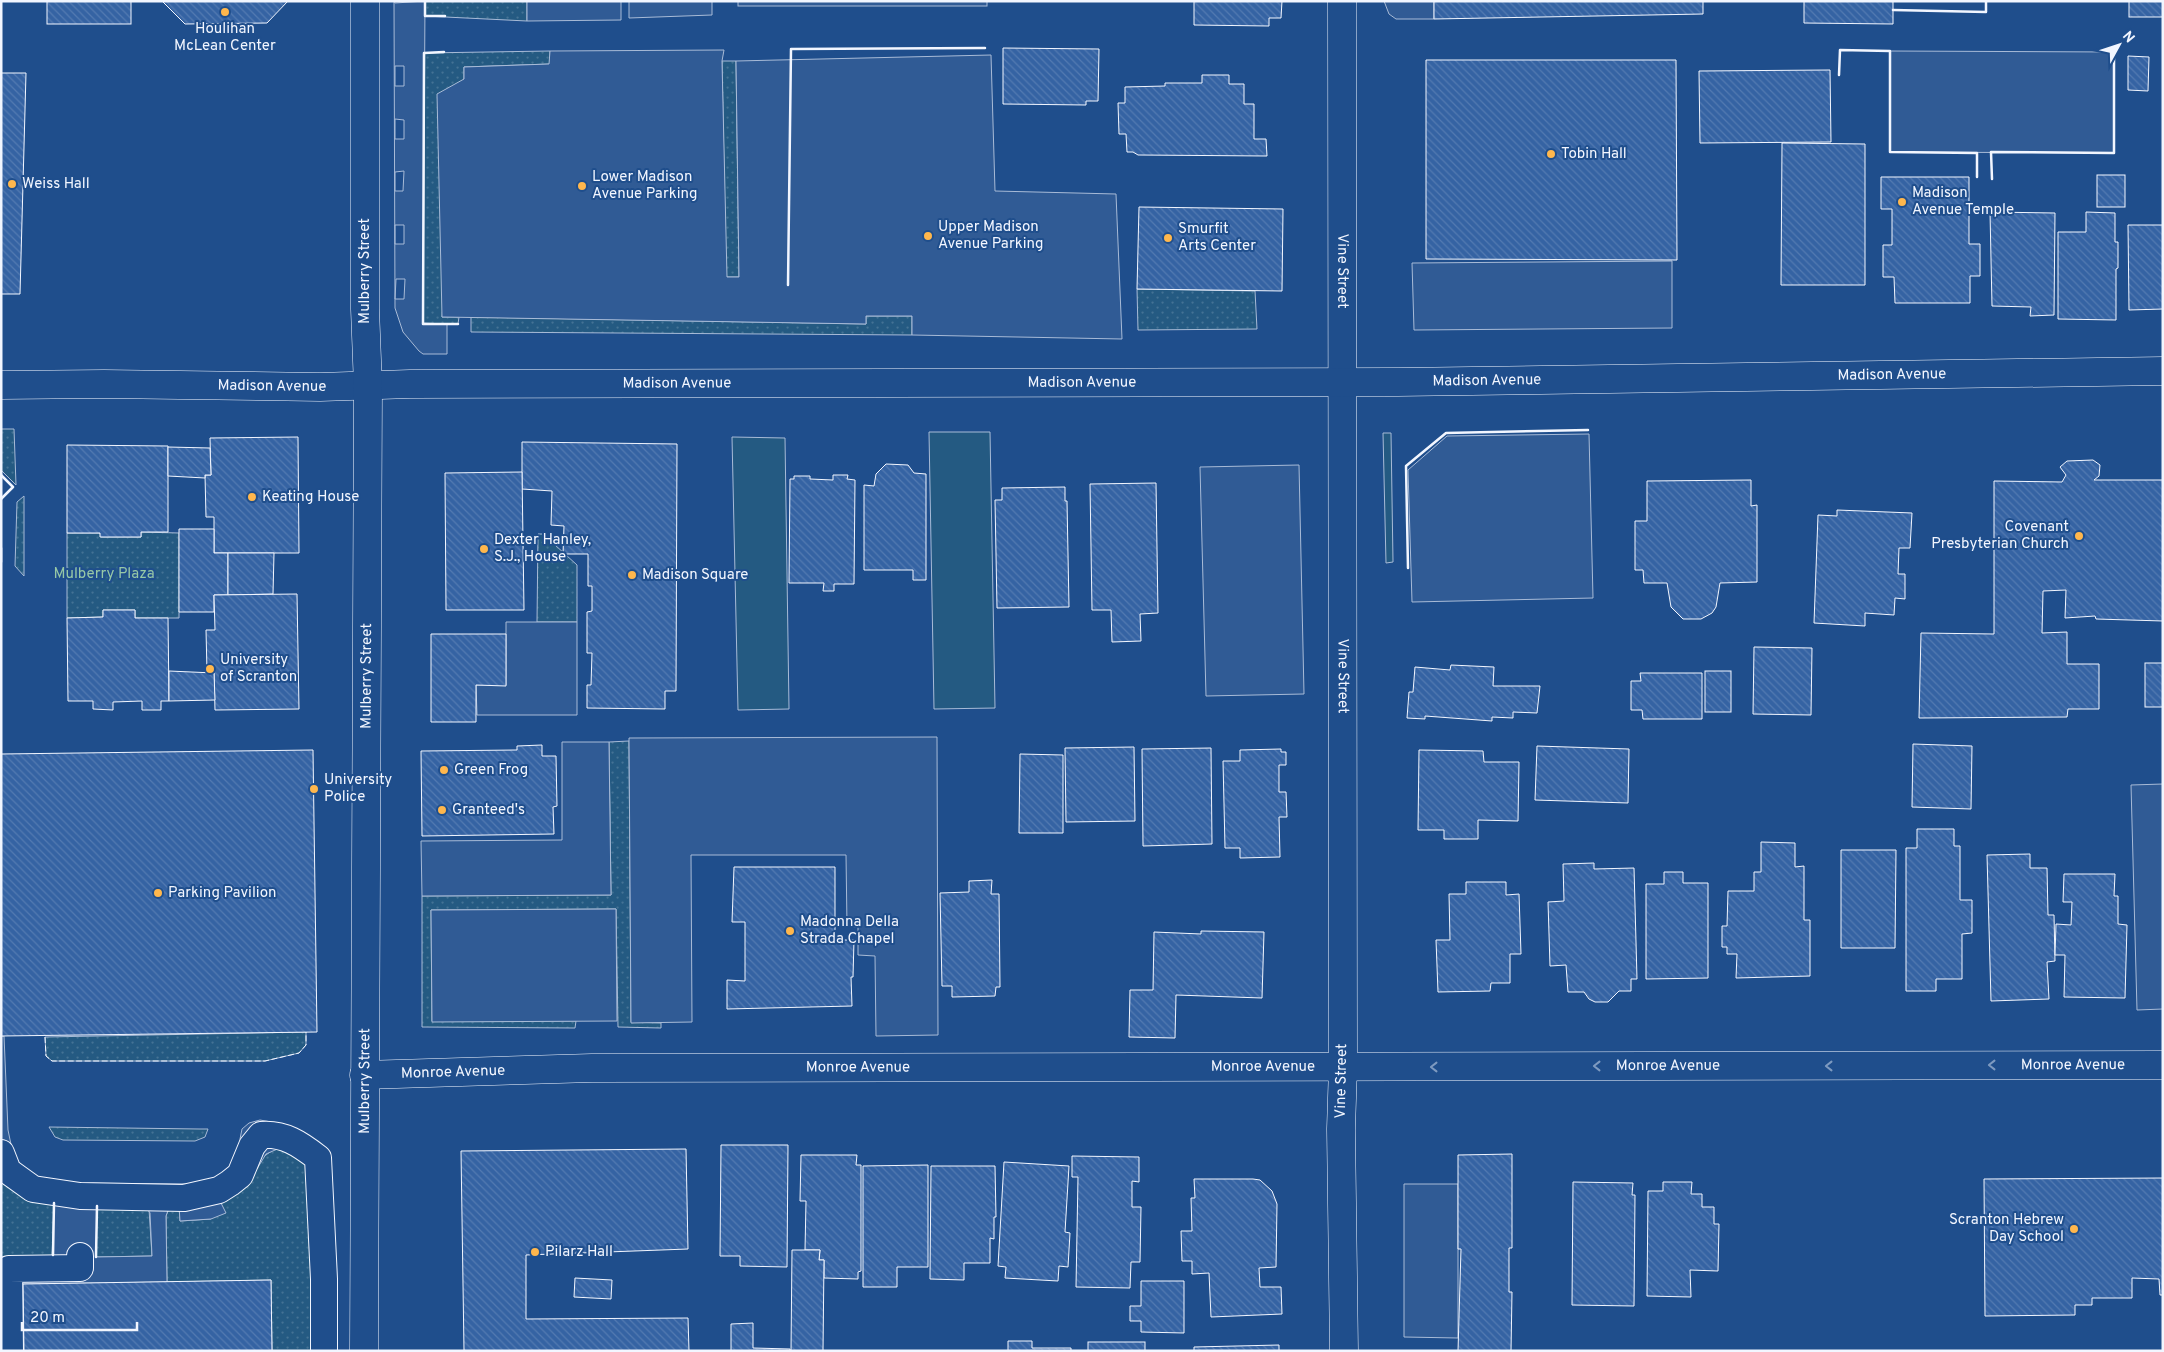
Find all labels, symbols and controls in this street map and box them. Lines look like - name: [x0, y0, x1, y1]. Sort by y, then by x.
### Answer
- marker: Houlihan McLean Center: [219, 6, 231, 18]
- place label: Houlihan McLean Center: [174, 20, 276, 56]
- north arrow: [2094, 20, 2144, 70]
- text: N: [2118, 28, 2138, 47]
- place label: Tobin Hall: [1561, 145, 1627, 164]
- marker: Tobin Hall: [1545, 148, 1557, 160]
- place label: Lower Madison Avenue Parking: [592, 168, 698, 204]
- place label: Weiss Hall: [22, 175, 90, 194]
- marker: Weiss Hall: [6, 178, 18, 190]
- marker: Lower Madison Avenue Parking: [576, 180, 588, 192]
- place label: Madison Avenue Temple: [1912, 184, 2014, 220]
- marker: Madison Avenue Temple: [1896, 196, 1908, 208]
- street label: Mulberry Street: [356, 218, 375, 324]
- place label: Upper Madison Avenue Parking: [938, 218, 1044, 254]
- place label: Smurfit Arts Center: [1178, 220, 1256, 256]
- marker: Upper Madison Avenue Parking: [922, 230, 934, 242]
- marker: Smurfit Arts Center: [1162, 232, 1174, 244]
- street label: Vine Street: [1333, 233, 1352, 309]
- street label: Madison Avenue: [1837, 365, 1946, 385]
- street label: Madison Avenue: [1432, 370, 1541, 391]
- street label: Madison Avenue: [1028, 373, 1136, 392]
- street label: Madison Avenue: [623, 374, 731, 393]
- street label: Madison Avenue: [217, 376, 327, 397]
- place label: Keating House: [262, 488, 359, 507]
- marker: Keating House: [246, 491, 258, 503]
- place label: Covenant Presbyterian Church: [1931, 518, 2069, 554]
- marker: Covenant Presbyterian Church: [2073, 530, 2085, 542]
- place label: Dexter Hanley, S.J., House: [494, 531, 591, 567]
- marker: Dexter Hanley, S.J., House: [478, 543, 490, 555]
- park label: Mulberry Plaza: [53, 565, 155, 584]
- place label: Madison Square: [642, 566, 748, 585]
- marker: Madison Square: [626, 569, 638, 581]
- street label: Mulberry Street: [357, 623, 377, 729]
- street label: Vine Street: [1333, 638, 1352, 714]
- place label: University of Scranton: [220, 651, 297, 687]
- marker: University of Scranton: [204, 663, 216, 675]
- place label: Green Frog: [454, 761, 528, 780]
- marker: Green Frog: [438, 764, 450, 776]
- place label: University Police: [324, 771, 392, 807]
- marker: University Police: [308, 783, 320, 795]
- place label: Granteed's: [452, 801, 525, 820]
- marker: Granteed's: [436, 804, 448, 816]
- place label: Parking Pavilion: [168, 884, 276, 903]
- marker: Parking Pavilion: [152, 887, 164, 899]
- place label: Madonna Della Strada Chapel: [800, 913, 899, 949]
- marker: Madonna Della Strada Chapel: [784, 925, 796, 937]
- street label: Mulberry Street: [355, 1028, 375, 1134]
- street label: Vine Street: [1332, 1043, 1352, 1119]
- street label: Monroe Avenue: [1616, 1056, 1720, 1076]
- street label: Monroe Avenue: [2021, 1056, 2125, 1075]
- street label: Monroe Avenue: [1211, 1057, 1315, 1076]
- street label: Monroe Avenue: [806, 1058, 910, 1077]
- one-way arrow: [1987, 1060, 1995, 1070]
- street label: Monroe Avenue: [401, 1061, 505, 1083]
- one-way arrow: [1592, 1061, 1600, 1072]
- one-way arrow: [1825, 1061, 1832, 1071]
- one-way arrow: [1430, 1062, 1438, 1072]
- place label: Scranton Hebrew Day School: [1949, 1211, 2064, 1247]
- marker: Scranton Hebrew Day School: [2068, 1223, 2080, 1235]
- place label: Pilarz Hall: [545, 1243, 613, 1262]
- marker: Pilarz Hall: [529, 1246, 541, 1258]
- scale bar: [22, 1300, 138, 1332]
- text: 20 m: [30, 1309, 65, 1328]

